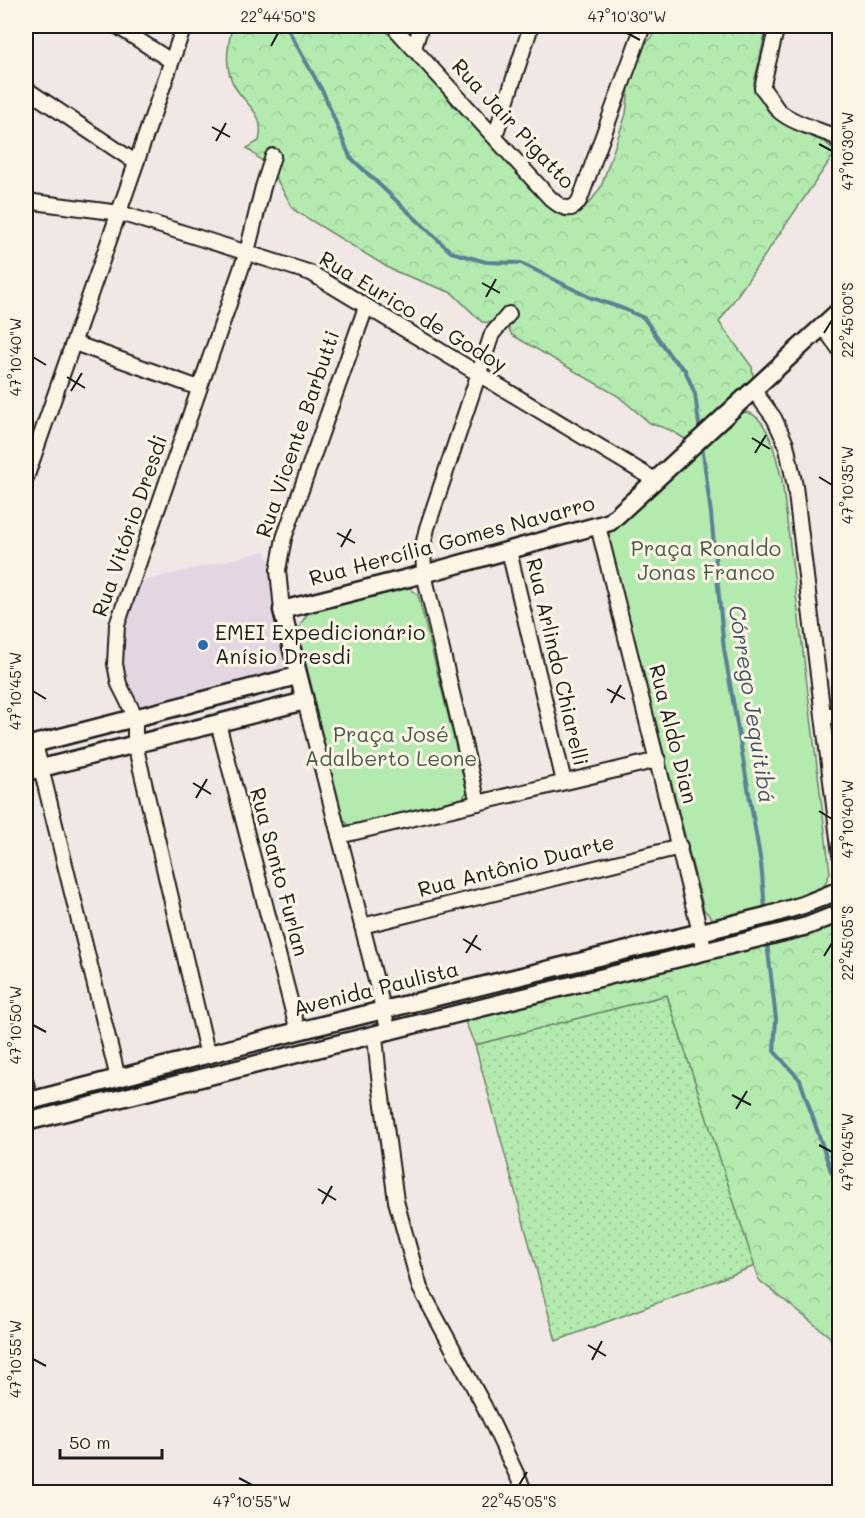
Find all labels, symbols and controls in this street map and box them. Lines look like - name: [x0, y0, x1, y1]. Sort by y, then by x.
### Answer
- text: 22°44'50"S: [240, 6, 316, 26]
- text: 47°10'30"W: [588, 6, 666, 26]
- street label: Rua Jair Pigatto: [447, 52, 581, 194]
- text: 47°10'30"W: [837, 112, 857, 190]
- street label: Rua Eurico de Godoy: [315, 244, 513, 378]
- text: 22°45'00"S: [837, 282, 857, 358]
- text: 47°10'40"W: [5, 318, 25, 396]
- street label: Rua Vicente Barbutti: [248, 326, 345, 541]
- street label: Rua Vitório Dresdi: [85, 431, 172, 620]
- text: 47°10'35"W: [837, 446, 857, 524]
- street label: Rua Hercília Gomes Navarro: [306, 488, 597, 591]
- park label: Praça Ronaldo Jonas Franco: [631, 534, 781, 585]
- street label: Rua Arlindo Chiarelli: [521, 555, 596, 768]
- water label: Córrego Jequitibá: [723, 603, 782, 805]
- place label: EMEI Expedicionário Anísio Dresdi: [215, 618, 426, 669]
- marker: EMEI Expedicionário Anísio Dresdi: [196, 638, 210, 652]
- text: 47°10'45"W: [5, 652, 25, 730]
- street label: Rua Aldo Dian: [644, 661, 705, 806]
- park label: Praça José Adalberto Leone: [305, 720, 477, 771]
- text: 47°10'40"W: [837, 780, 857, 858]
- street label: Rua Santo Furlan: [245, 784, 316, 959]
- street label: Rua Antônio Duarte: [415, 827, 617, 902]
- text: 22°45'05"S: [837, 905, 857, 981]
- street label: Avenida Paulista: [290, 954, 461, 1021]
- text: 47°10'50"W: [5, 986, 25, 1064]
- text: 47°10'45"W: [837, 1113, 857, 1191]
- text: 47°10'55"W: [5, 1320, 25, 1398]
- scale bar: [60, 1422, 162, 1460]
- text: 50 m: [69, 1430, 111, 1454]
- text: 47°10'55"W: [213, 1491, 291, 1511]
- text: 22°45'05"S: [481, 1491, 557, 1511]

